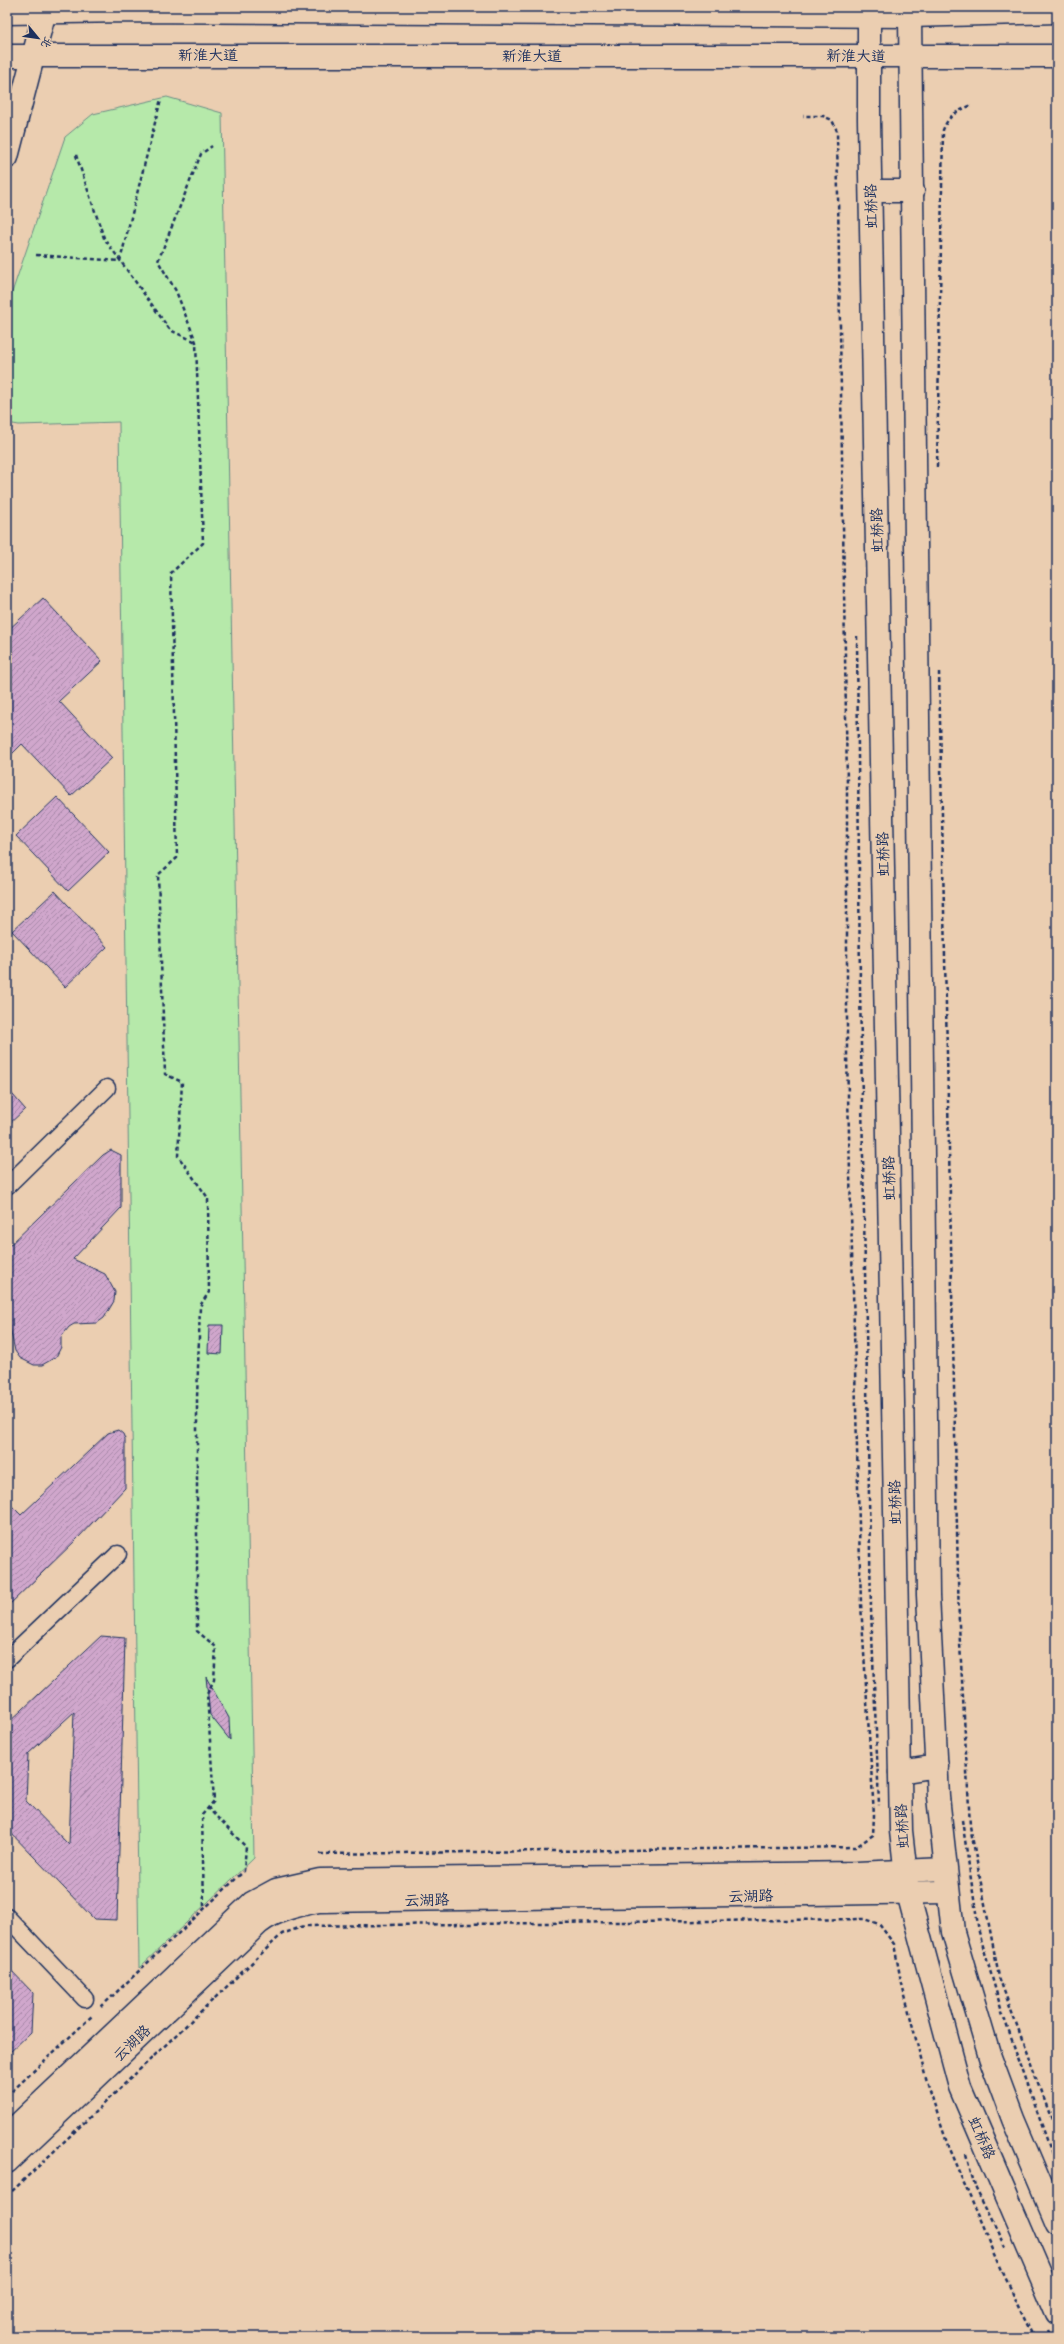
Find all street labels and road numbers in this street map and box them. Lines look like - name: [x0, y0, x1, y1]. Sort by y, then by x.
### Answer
- street label: 新淮大道: [178, 46, 238, 64]
- street label: 新淮大道: [826, 46, 886, 66]
- street label: 新淮大道: [502, 47, 562, 65]
- street label: 虹桥路: [862, 183, 880, 229]
- street label: 虹桥路: [868, 507, 886, 553]
- street label: 虹桥路: [874, 831, 892, 877]
- street label: 虹桥路: [880, 1155, 898, 1201]
- street label: 虹桥路: [886, 1479, 904, 1525]
- street label: 虹桥路: [892, 1803, 912, 1849]
- street label: 云湖路: [728, 1887, 774, 1905]
- street label: 云湖路: [404, 1891, 450, 1909]
- street label: 云湖路: [110, 2021, 154, 2065]
- street label: 虹桥路: [965, 2114, 999, 2162]

